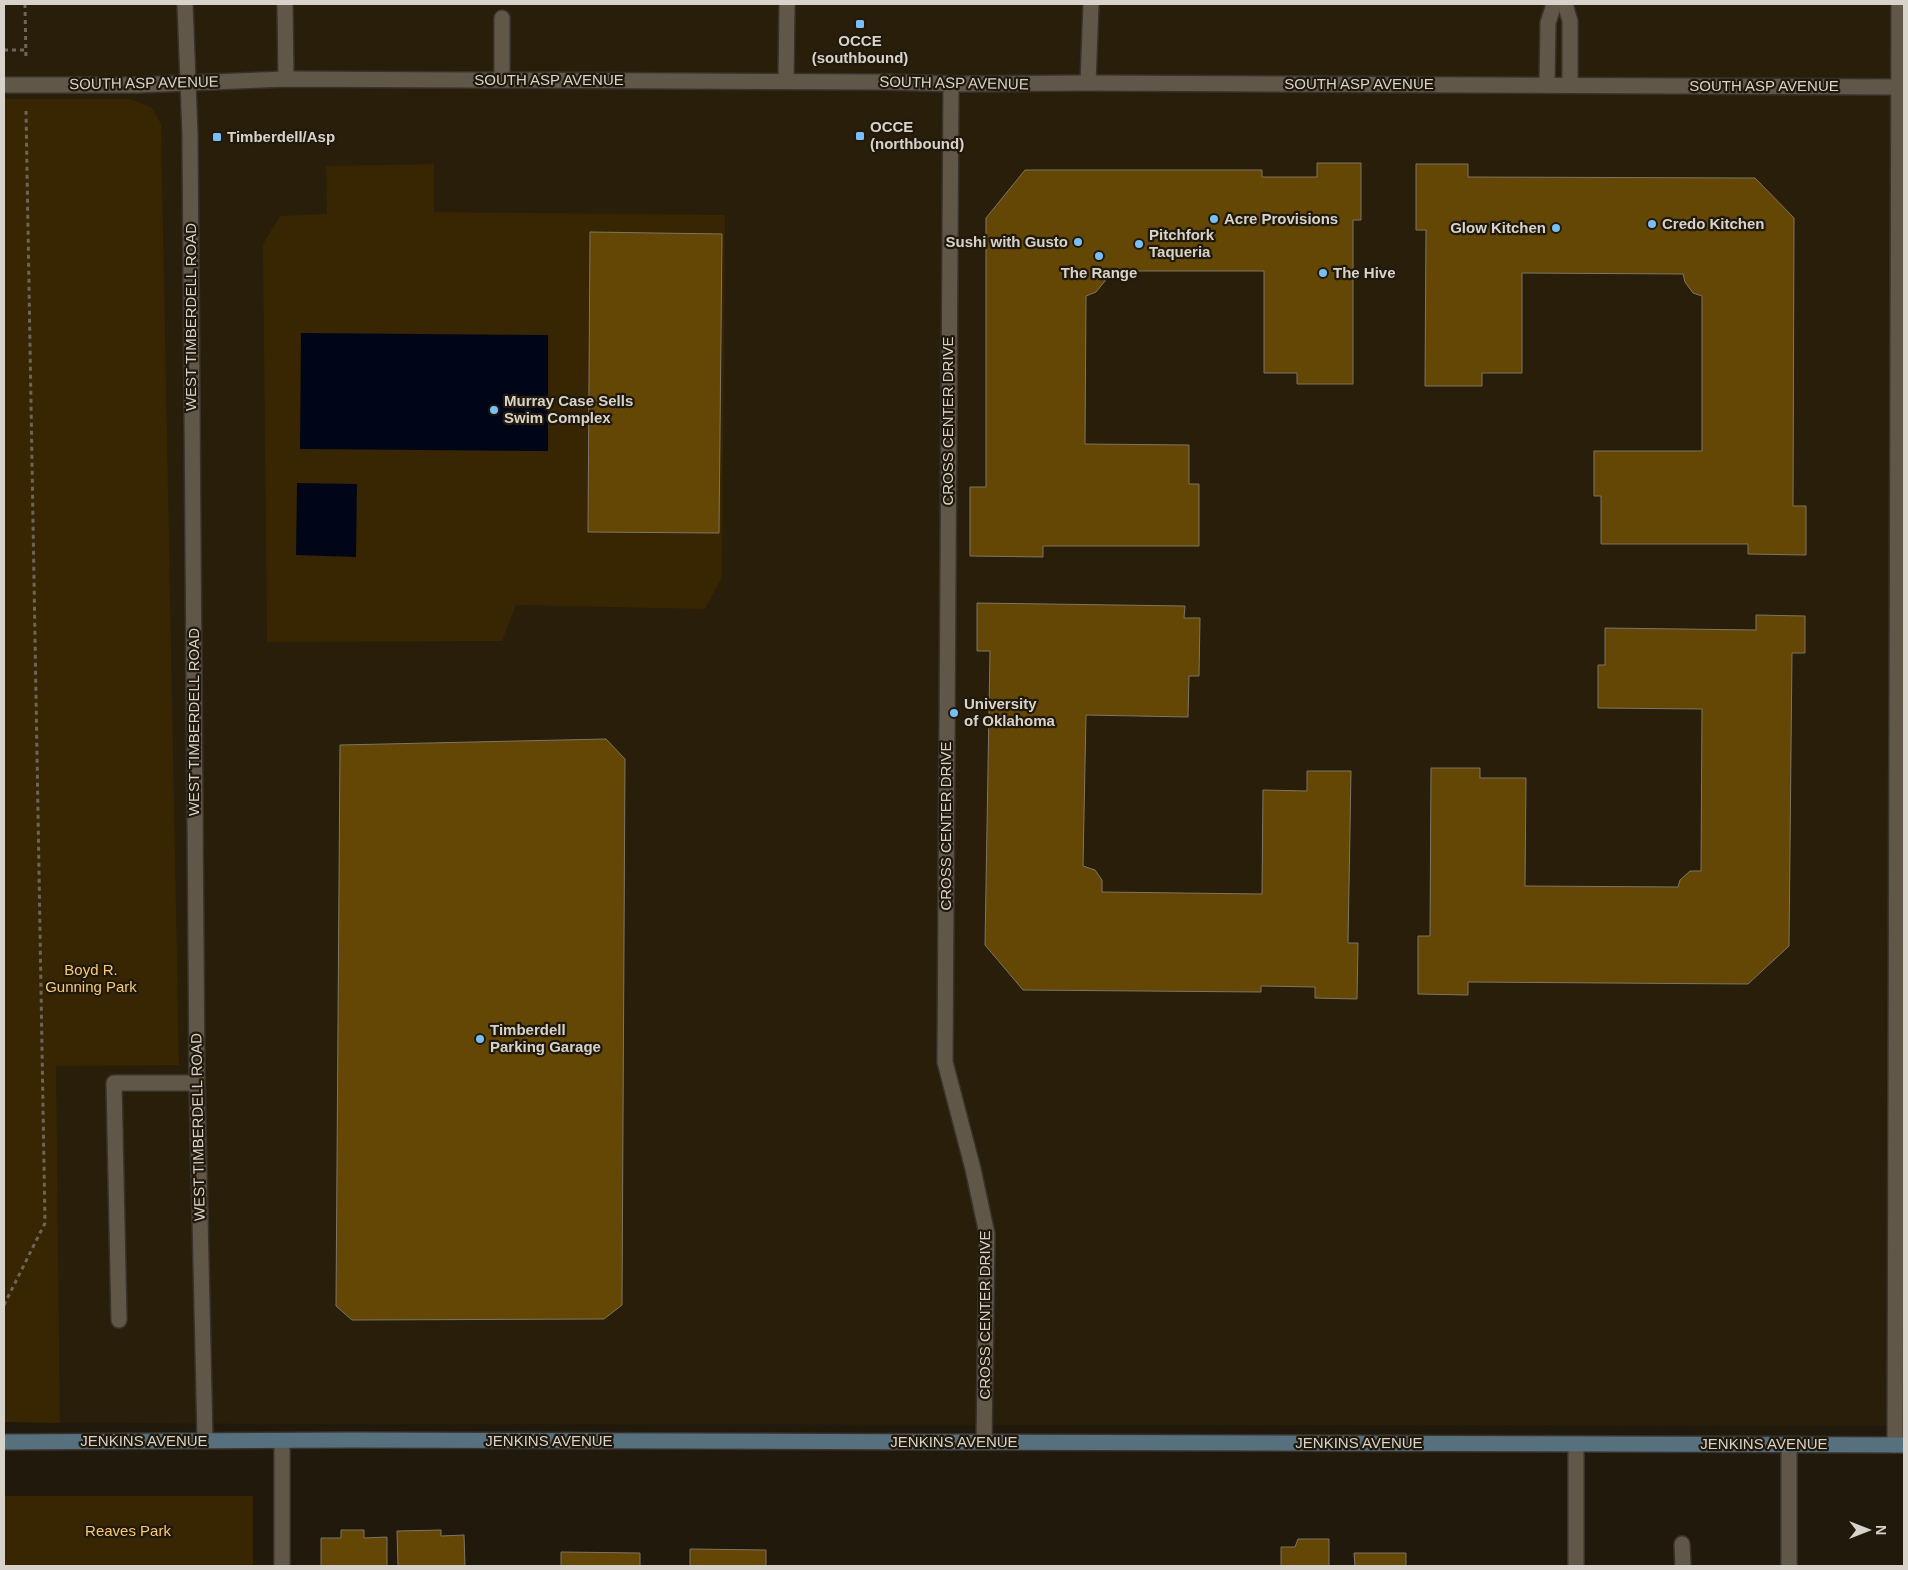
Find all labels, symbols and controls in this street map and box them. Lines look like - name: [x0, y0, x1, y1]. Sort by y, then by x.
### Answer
- marker: OCCE (southbound): [854, 18, 866, 30]
- place label: OCCE (southbound): [812, 32, 908, 66]
- street label: SOUTH ASP AVENUE: [474, 71, 624, 88]
- street label: SOUTH ASP AVENUE: [69, 73, 219, 92]
- street label: SOUTH ASP AVENUE: [879, 73, 1029, 92]
- street label: SOUTH ASP AVENUE: [1284, 75, 1434, 92]
- street label: SOUTH ASP AVENUE: [1689, 77, 1839, 94]
- place label: OCCE (northbound): [870, 118, 964, 152]
- place label: Timberdell/Asp: [227, 128, 335, 145]
- marker: OCCE (northbound): [854, 130, 866, 142]
- marker: Timberdell/Asp: [211, 131, 223, 143]
- place label: Acre Provisions: [1224, 210, 1338, 227]
- marker: Acre Provisions: [1208, 213, 1220, 225]
- place label: Credo Kitchen: [1662, 215, 1765, 232]
- marker: Credo Kitchen: [1646, 218, 1658, 230]
- place label: Glow Kitchen: [1450, 219, 1546, 236]
- marker: Glow Kitchen: [1550, 222, 1562, 234]
- street label: WEST TIMBERDELL ROAD: [182, 223, 199, 411]
- place label: Pitchfork Taqueria: [1149, 226, 1215, 260]
- place label: Sushi with Gusto: [946, 233, 1068, 250]
- marker: Sushi with Gusto: [1072, 236, 1084, 248]
- marker: Pitchfork Taqueria: [1133, 238, 1145, 250]
- marker: The Range: [1093, 250, 1105, 262]
- place label: The Range: [1061, 264, 1137, 281]
- place label: The Hive: [1333, 264, 1396, 281]
- marker: The Hive: [1317, 267, 1329, 279]
- street label: CROSS CENTER DRIVE: [939, 336, 956, 506]
- place label: Murray Case Sells Swim Complex: [504, 392, 633, 426]
- marker: Murray Case Sells Swim Complex: [488, 404, 500, 416]
- street label: WEST TIMBERDELL ROAD: [185, 628, 202, 816]
- place label: University of Oklahoma: [964, 695, 1056, 729]
- marker: University of Oklahoma: [948, 707, 960, 719]
- street label: CROSS CENTER DRIVE: [937, 741, 954, 911]
- park label: Boyd R. Gunning Park: [45, 961, 137, 995]
- place label: Timberdell Parking Garage: [490, 1021, 601, 1055]
- street label: WEST TIMBERDELL ROAD: [187, 1033, 208, 1221]
- marker: Timberdell Parking Garage: [474, 1033, 486, 1045]
- street label: CROSS CENTER DRIVE: [976, 1230, 993, 1400]
- street label: JENKINS AVENUE: [80, 1432, 208, 1449]
- street label: JENKINS AVENUE: [485, 1432, 613, 1449]
- street label: JENKINS AVENUE: [890, 1433, 1018, 1450]
- street label: JENKINS AVENUE: [1295, 1434, 1423, 1451]
- street label: JENKINS AVENUE: [1700, 1435, 1828, 1452]
- north arrow: [1843, 1505, 1893, 1555]
- park label: Reaves Park: [85, 1522, 171, 1539]
- text: N: [1873, 1525, 1889, 1535]

